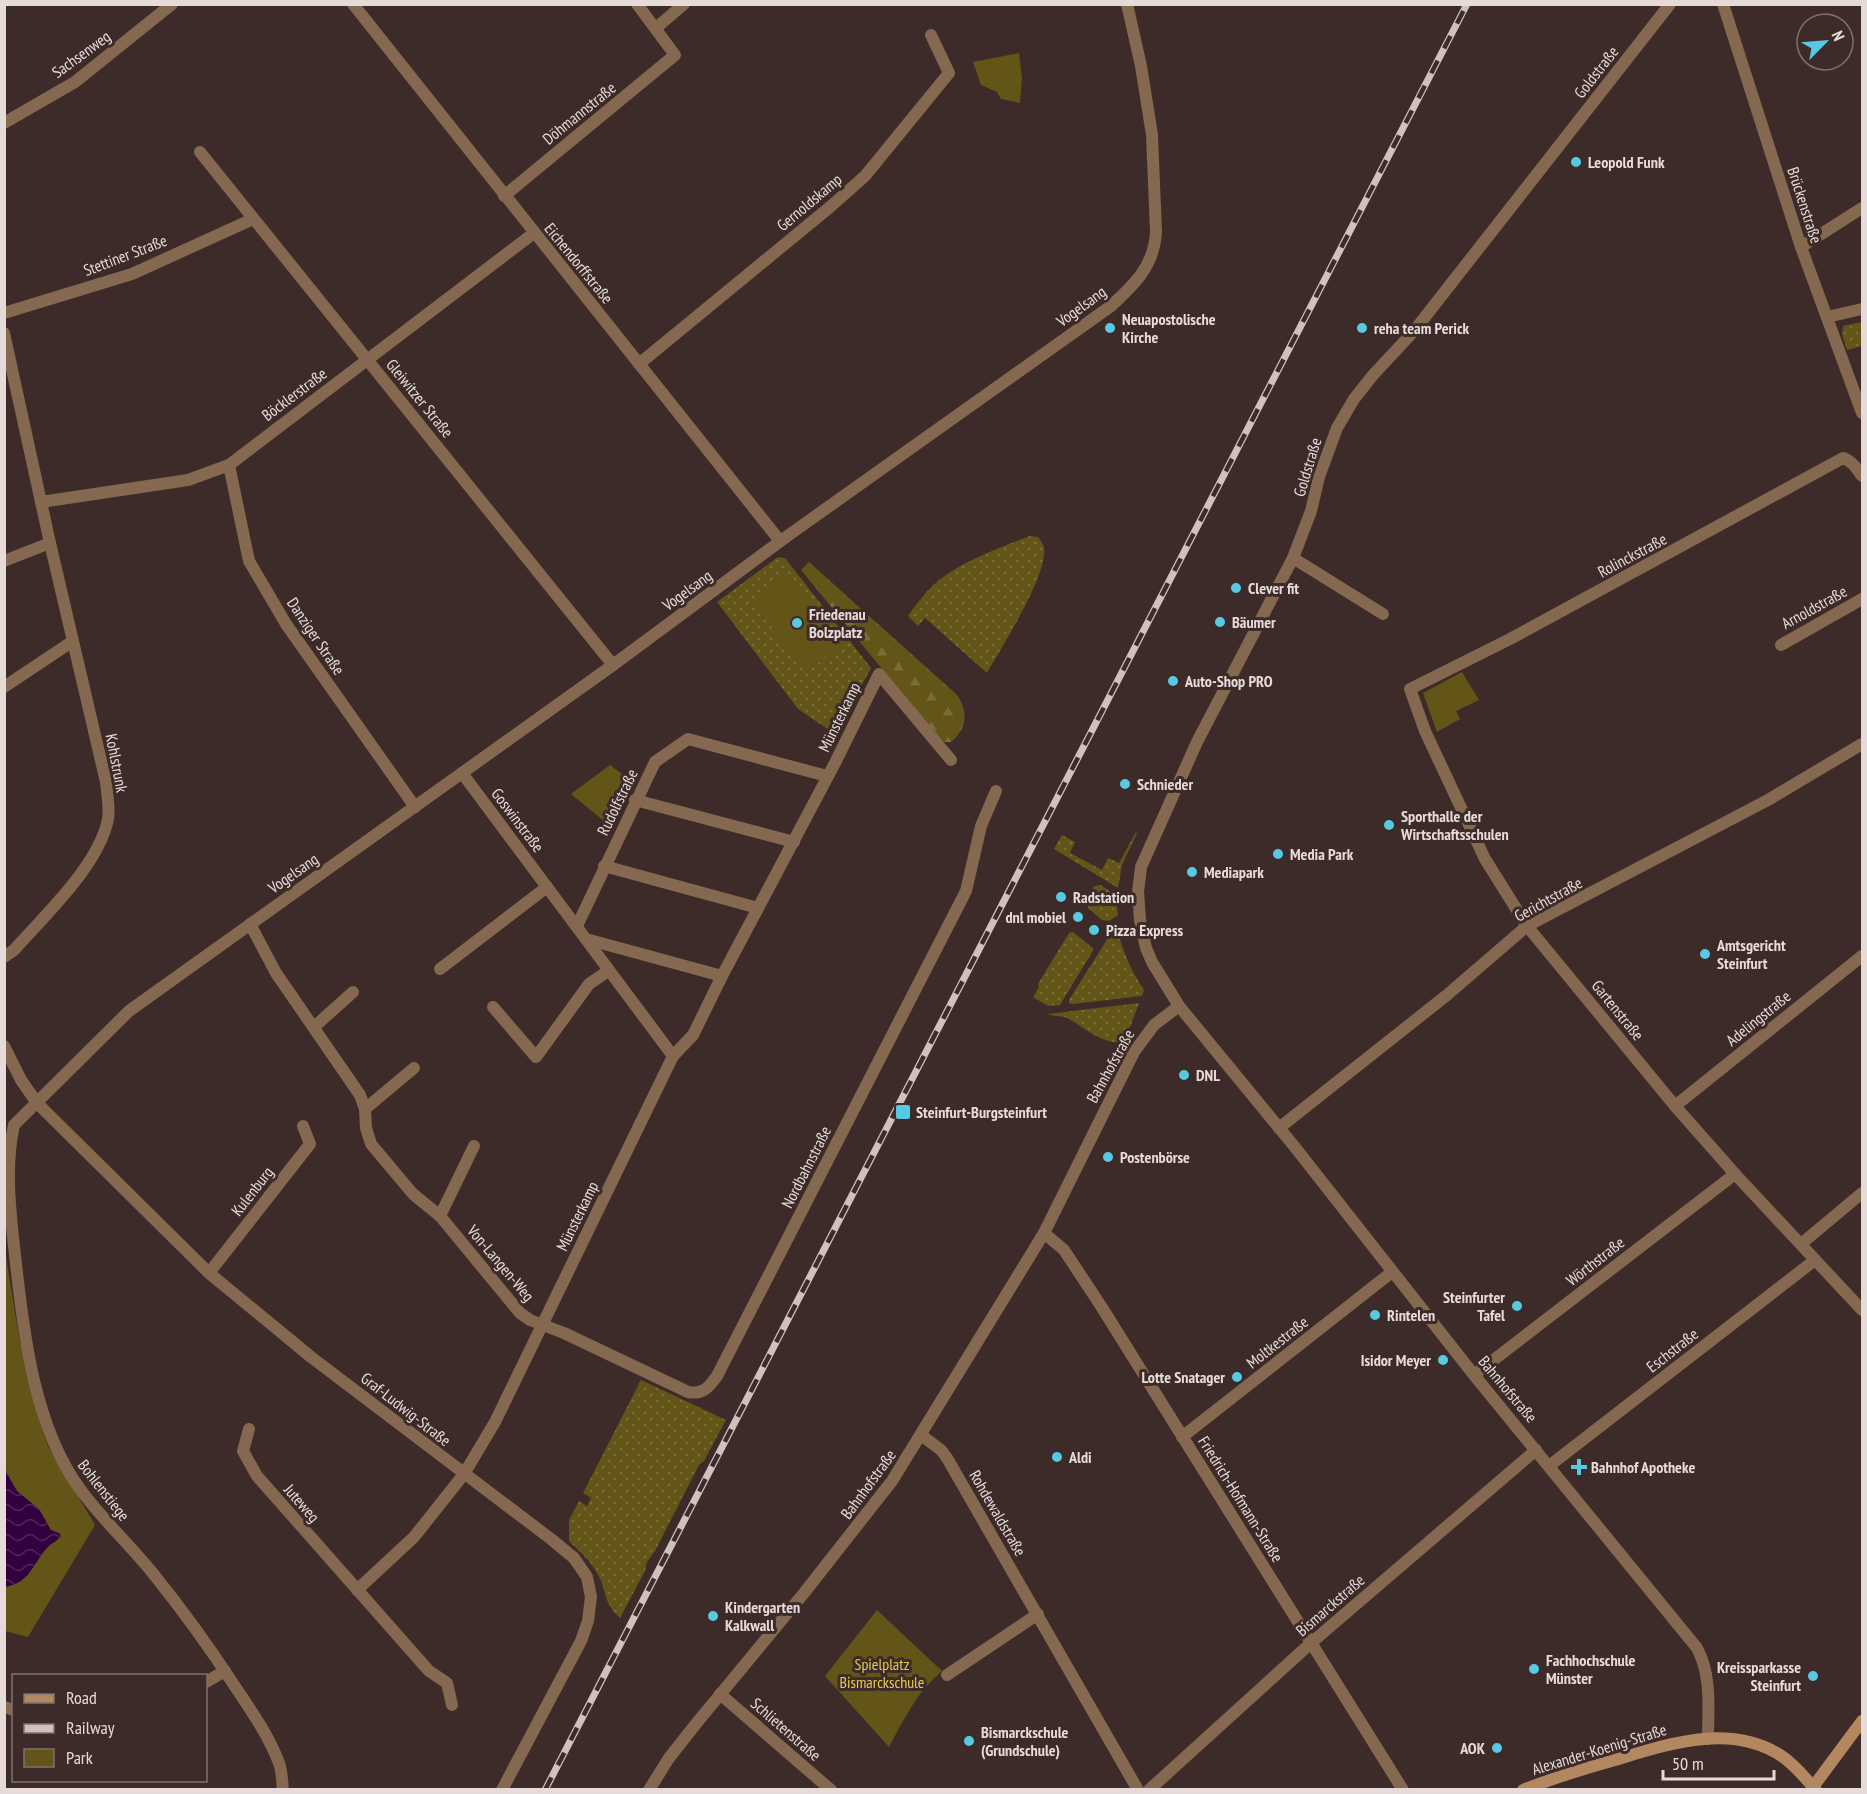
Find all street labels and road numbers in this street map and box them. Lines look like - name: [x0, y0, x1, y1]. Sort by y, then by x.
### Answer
- street label: Sachsenweg: [48, 26, 114, 82]
- street label: Goldstraße: [1570, 42, 1622, 102]
- street label: Döhmannstraße: [538, 77, 620, 149]
- street label: Brückenstraße: [1783, 164, 1827, 246]
- street label: Gernoldskamp: [772, 169, 846, 235]
- street label: Eichendorffstraße: [540, 219, 618, 307]
- street label: Stettiner Straße: [80, 230, 170, 280]
- street label: Vogelsang: [1051, 281, 1110, 331]
- street label: Gleiwitzer Straße: [382, 355, 458, 441]
- street label: Böcklerstraße: [258, 363, 330, 425]
- street label: Goldstraße: [1289, 435, 1325, 499]
- street label: Rolinckstraße: [1594, 529, 1670, 581]
- street label: Vogelsang: [657, 565, 716, 615]
- street label: Arnoldstraße: [1778, 581, 1850, 633]
- street label: Danziger Straße: [283, 594, 349, 678]
- street label: Münsterkamp: [814, 679, 864, 755]
- street label: Kohlstrunk: [102, 732, 133, 795]
- street label: Rudolfstraße: [592, 766, 642, 838]
- street label: Goswinstraße: [487, 784, 549, 856]
- street label: Vogelsang: [263, 849, 322, 898]
- street label: Gerichtstraße: [1511, 872, 1585, 926]
- street label: Gartenstraße: [1588, 976, 1648, 1044]
- street label: Adelingstraße: [1722, 986, 1794, 1050]
- street label: Bahnhofstraße: [1082, 1026, 1138, 1106]
- street label: Nordbahnstraße: [777, 1123, 835, 1211]
- street label: Kulenburg: [227, 1162, 277, 1220]
- street label: Münsterkamp: [552, 1178, 602, 1254]
- street label: Von-Langen-Weg: [463, 1220, 539, 1305]
- street label: Wörthstraße: [1562, 1232, 1628, 1290]
- street label: Moltkestraße: [1242, 1312, 1312, 1372]
- street label: Eschstraße: [1642, 1324, 1702, 1376]
- street label: Bahnhofstraße: [1474, 1352, 1542, 1426]
- street label: Graf-Ludwig-Straße: [357, 1368, 455, 1450]
- street label: Friedrich-Hofmann-Straße: [1194, 1432, 1288, 1566]
- street label: Bahnhofstraße: [836, 1445, 900, 1523]
- street label: Bohlenstiege: [74, 1455, 134, 1525]
- street label: Rohdewaldstraße: [965, 1466, 1031, 1560]
- street label: Juteweg: [279, 1479, 324, 1526]
- street label: Bismarckstraße: [1292, 1570, 1368, 1640]
- street label: Schlietenstraße: [747, 1693, 825, 1765]
- street label: Alexander-Koenig-Straße: [1529, 1719, 1669, 1779]

